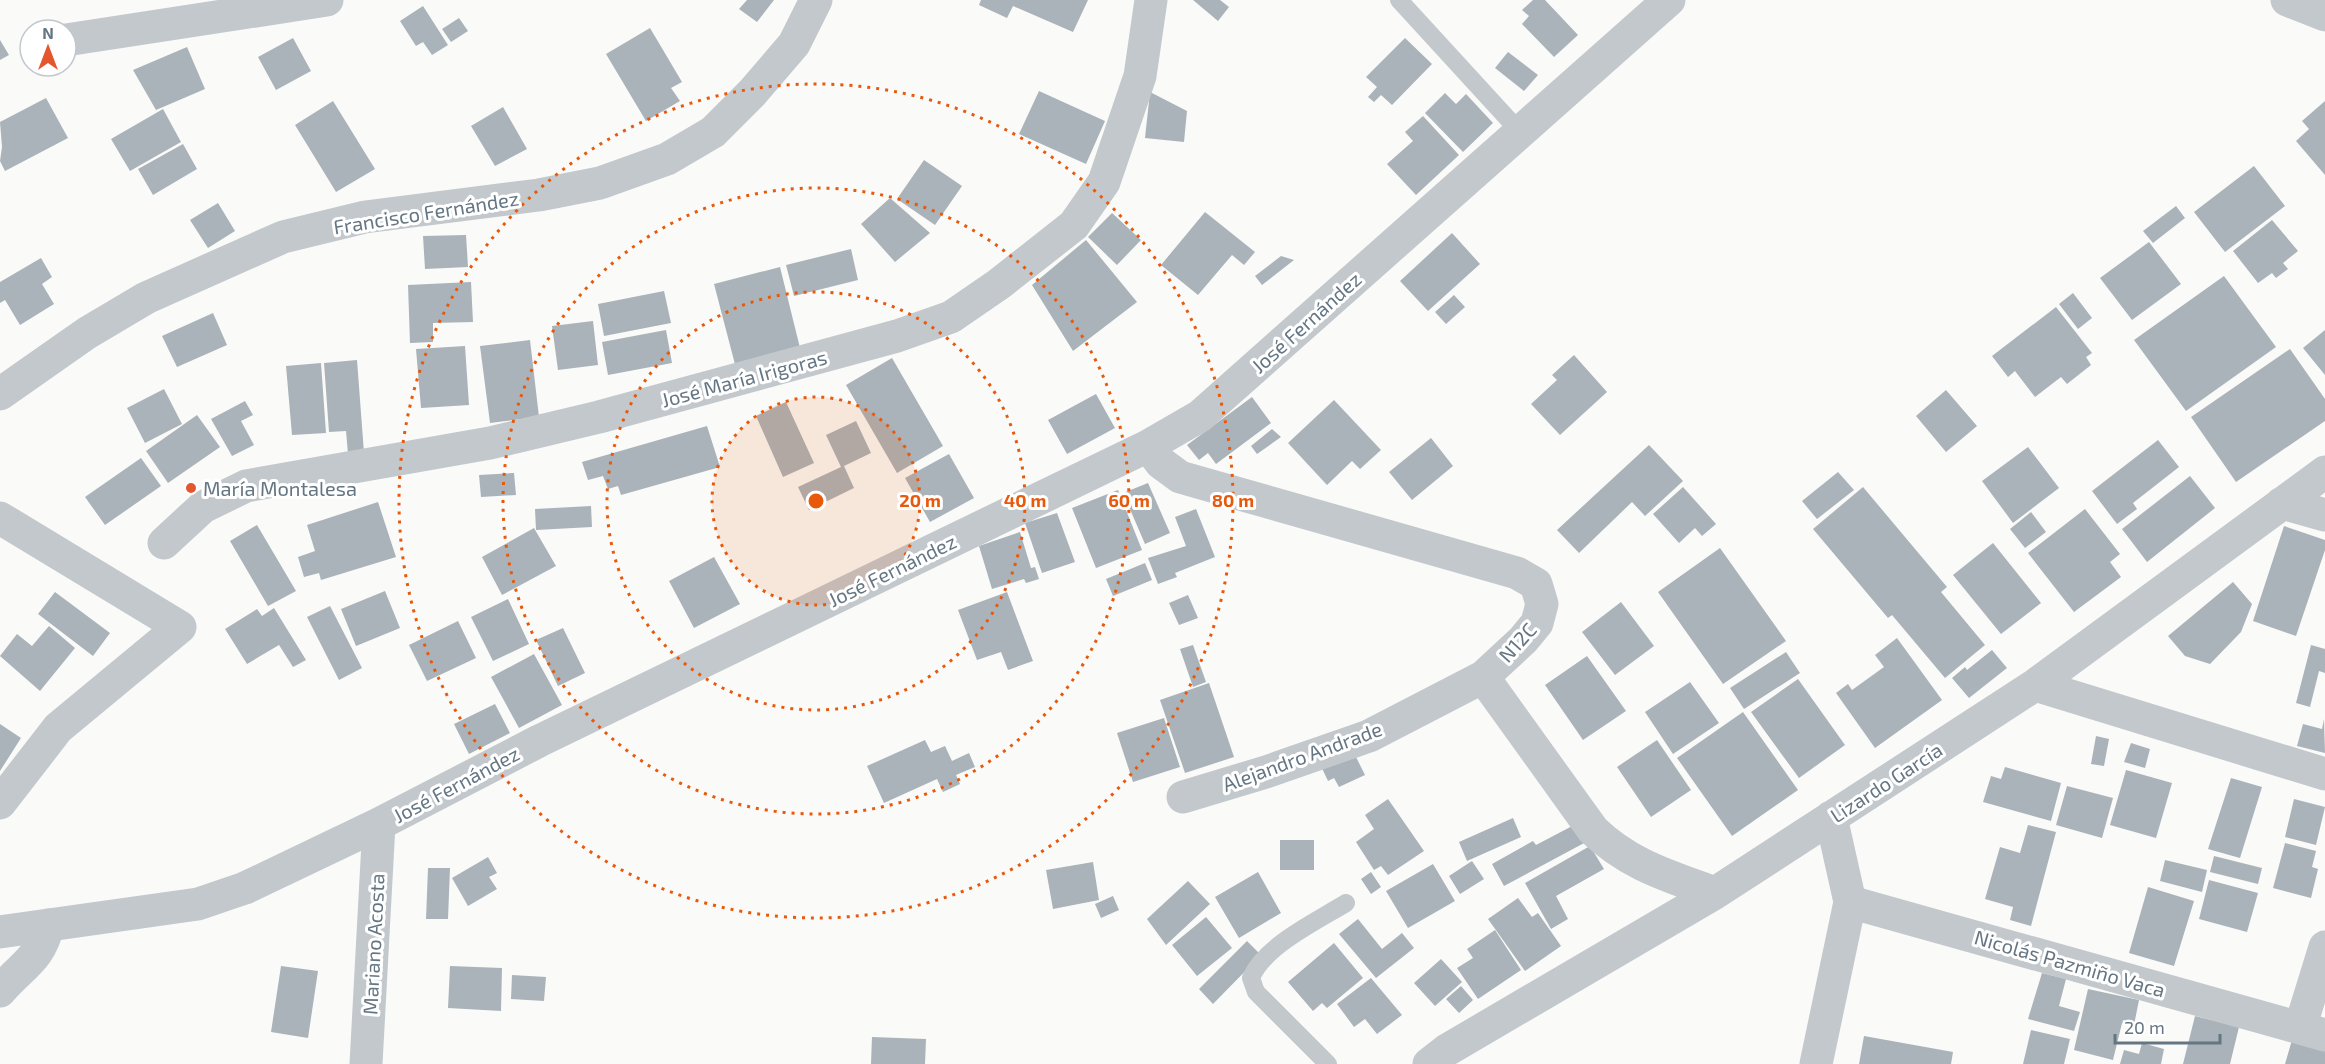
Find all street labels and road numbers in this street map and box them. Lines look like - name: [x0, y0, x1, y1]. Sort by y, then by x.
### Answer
- street label: Francisco Fernández: [332, 186, 520, 238]
- street label: José Fernández: [1246, 266, 1366, 378]
- street label: José María Irigoras: [659, 344, 829, 412]
- street label: José Fernández: [824, 529, 960, 611]
- street label: N12C: [1493, 617, 1541, 667]
- street label: Alejandro Andrade: [1219, 716, 1385, 796]
- street label: Lizardo García: [1826, 737, 1946, 827]
- street label: José Fernández: [389, 741, 523, 827]
- street label: Mariano Acosta: [357, 873, 389, 1015]
- street label: Nicolás Pazmiño Vaca: [1972, 924, 2168, 1002]

